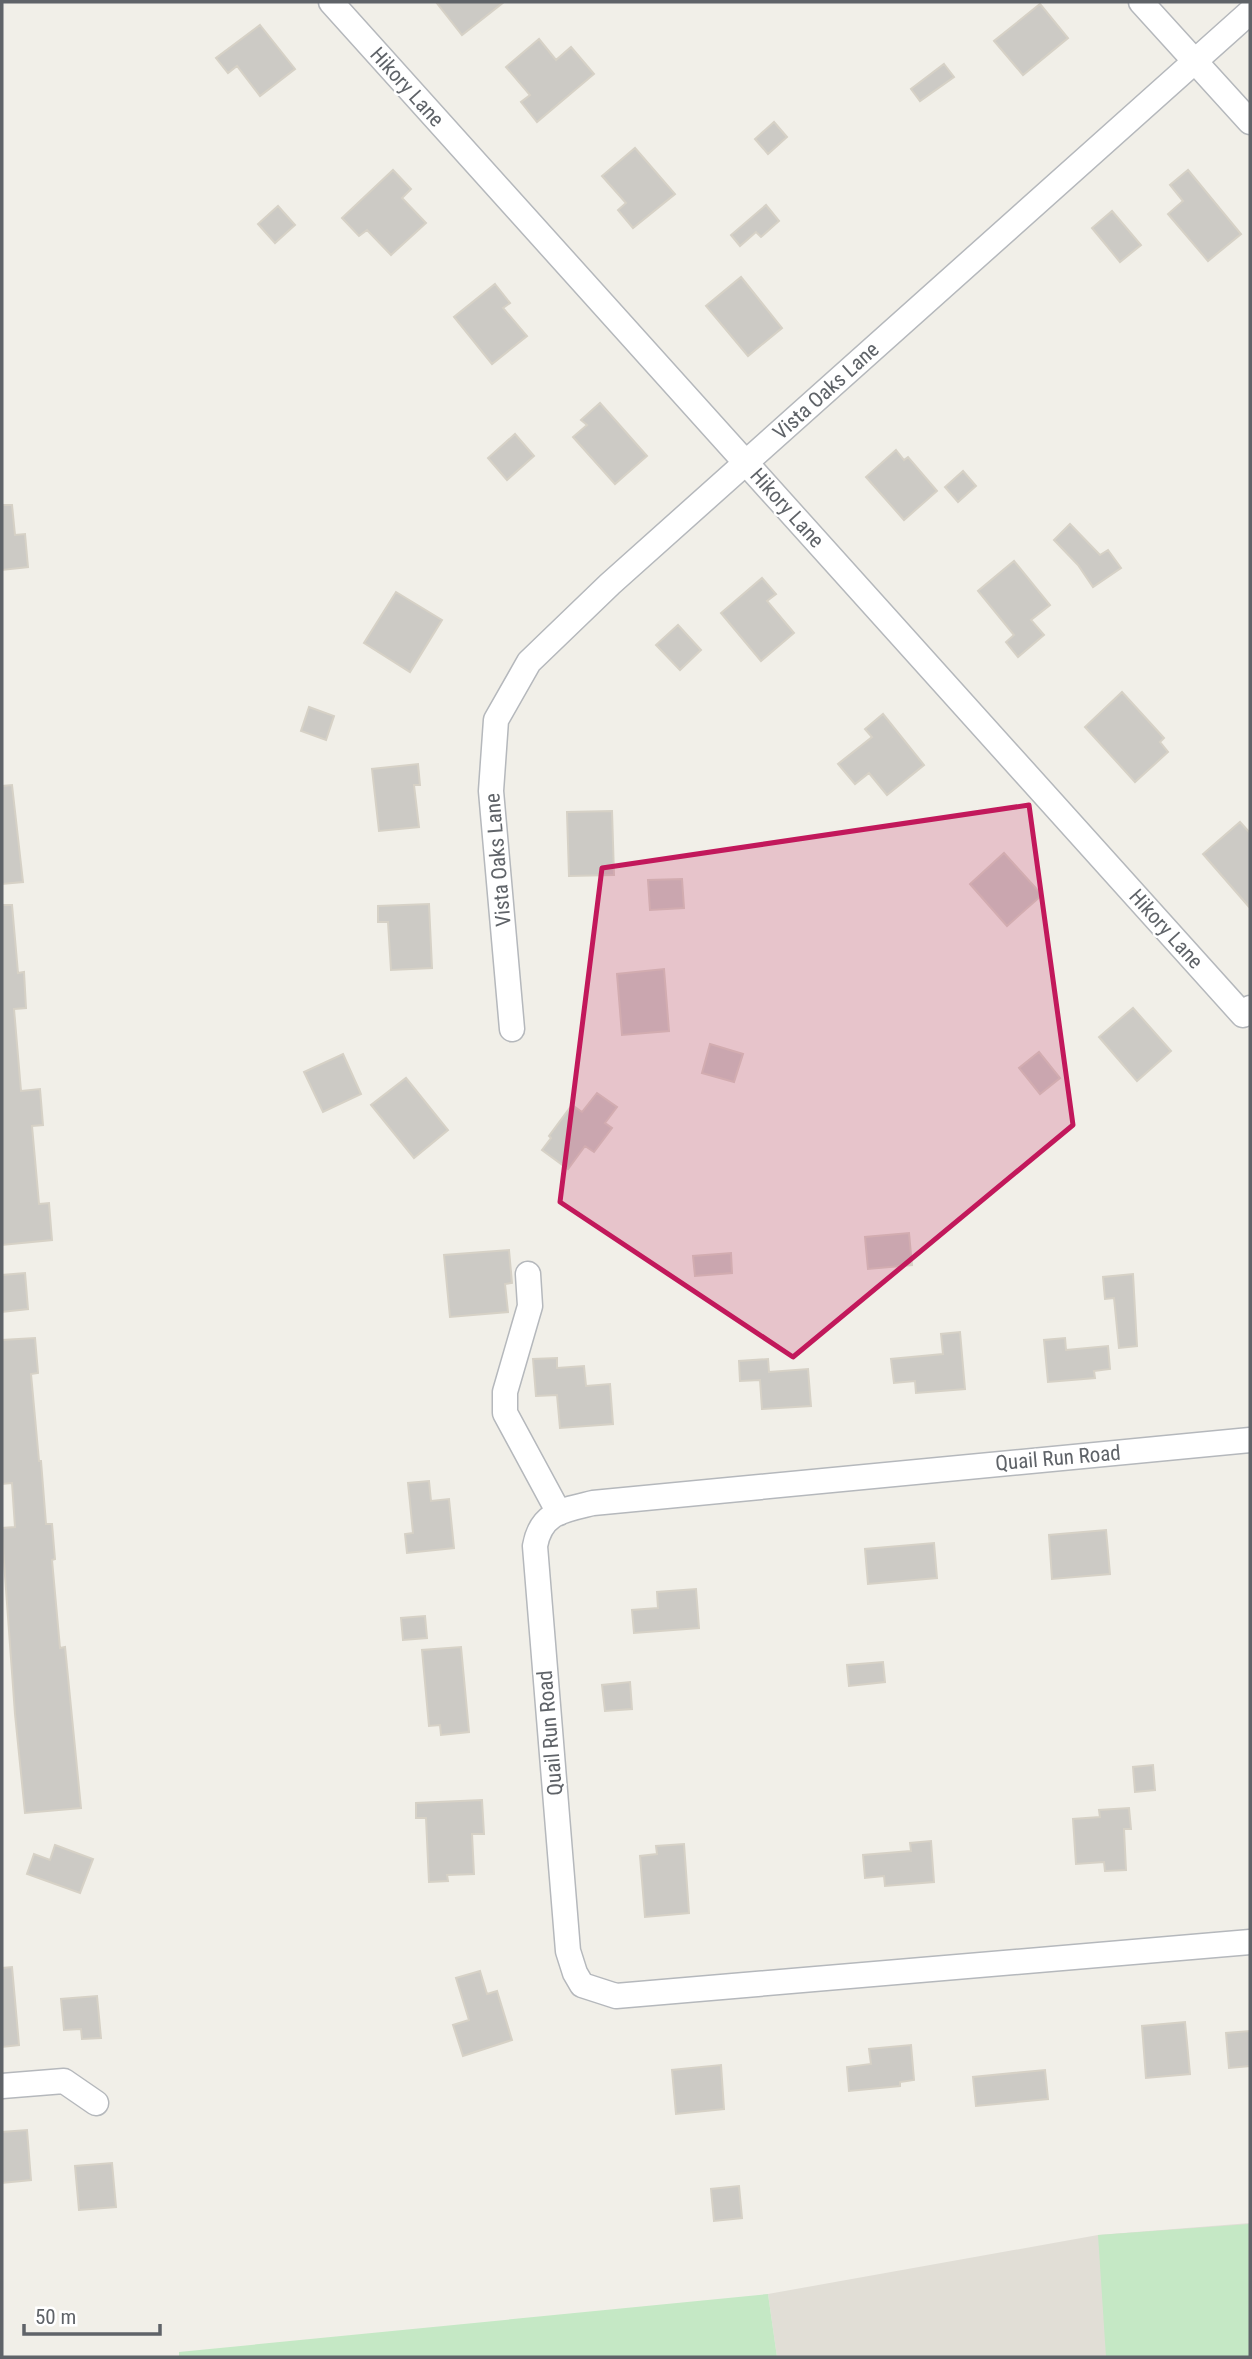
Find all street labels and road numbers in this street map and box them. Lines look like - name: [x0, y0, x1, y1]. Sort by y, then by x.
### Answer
- street label: Hikory Lane: [365, 43, 449, 132]
- street label: Vista Oaks Lane: [768, 337, 884, 445]
- street label: Hikory Lane: [745, 464, 829, 553]
- street label: Vista Oaks Lane: [480, 792, 516, 928]
- street label: Hikory Lane: [1124, 885, 1208, 974]
- street label: Quail Run Road: [994, 1441, 1122, 1475]
- street label: Quail Run Road: [533, 1669, 567, 1797]

